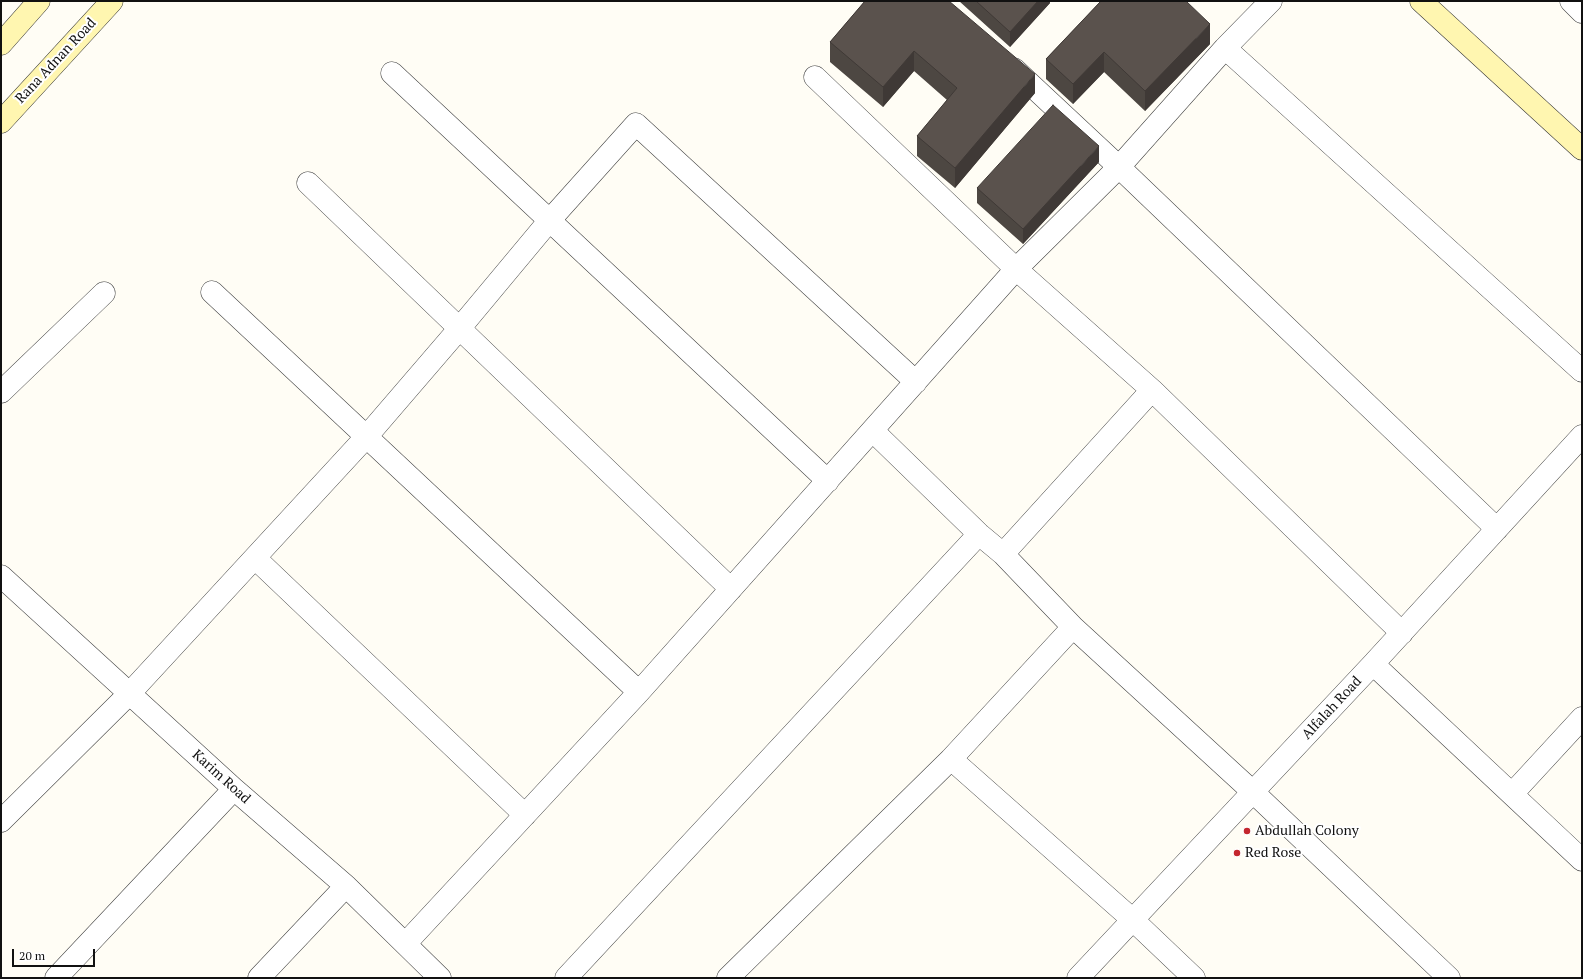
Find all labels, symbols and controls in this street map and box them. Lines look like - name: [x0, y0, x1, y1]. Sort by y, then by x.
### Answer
- street label: Rana Adnan Road: [12, 15, 100, 107]
- street label: Alfalah Road: [1299, 673, 1365, 743]
- street label: Karim Road: [188, 747, 254, 807]
- place label: Abdullah Colony: [1255, 823, 1359, 839]
- marker: Abdullah Colony: [1242, 826, 1252, 836]
- place label: Red Rose: [1245, 845, 1301, 861]
- marker: Red Rose: [1232, 848, 1242, 858]
- scale bar: [14, 941, 97, 967]
- text: 20 m: [19, 948, 45, 963]

